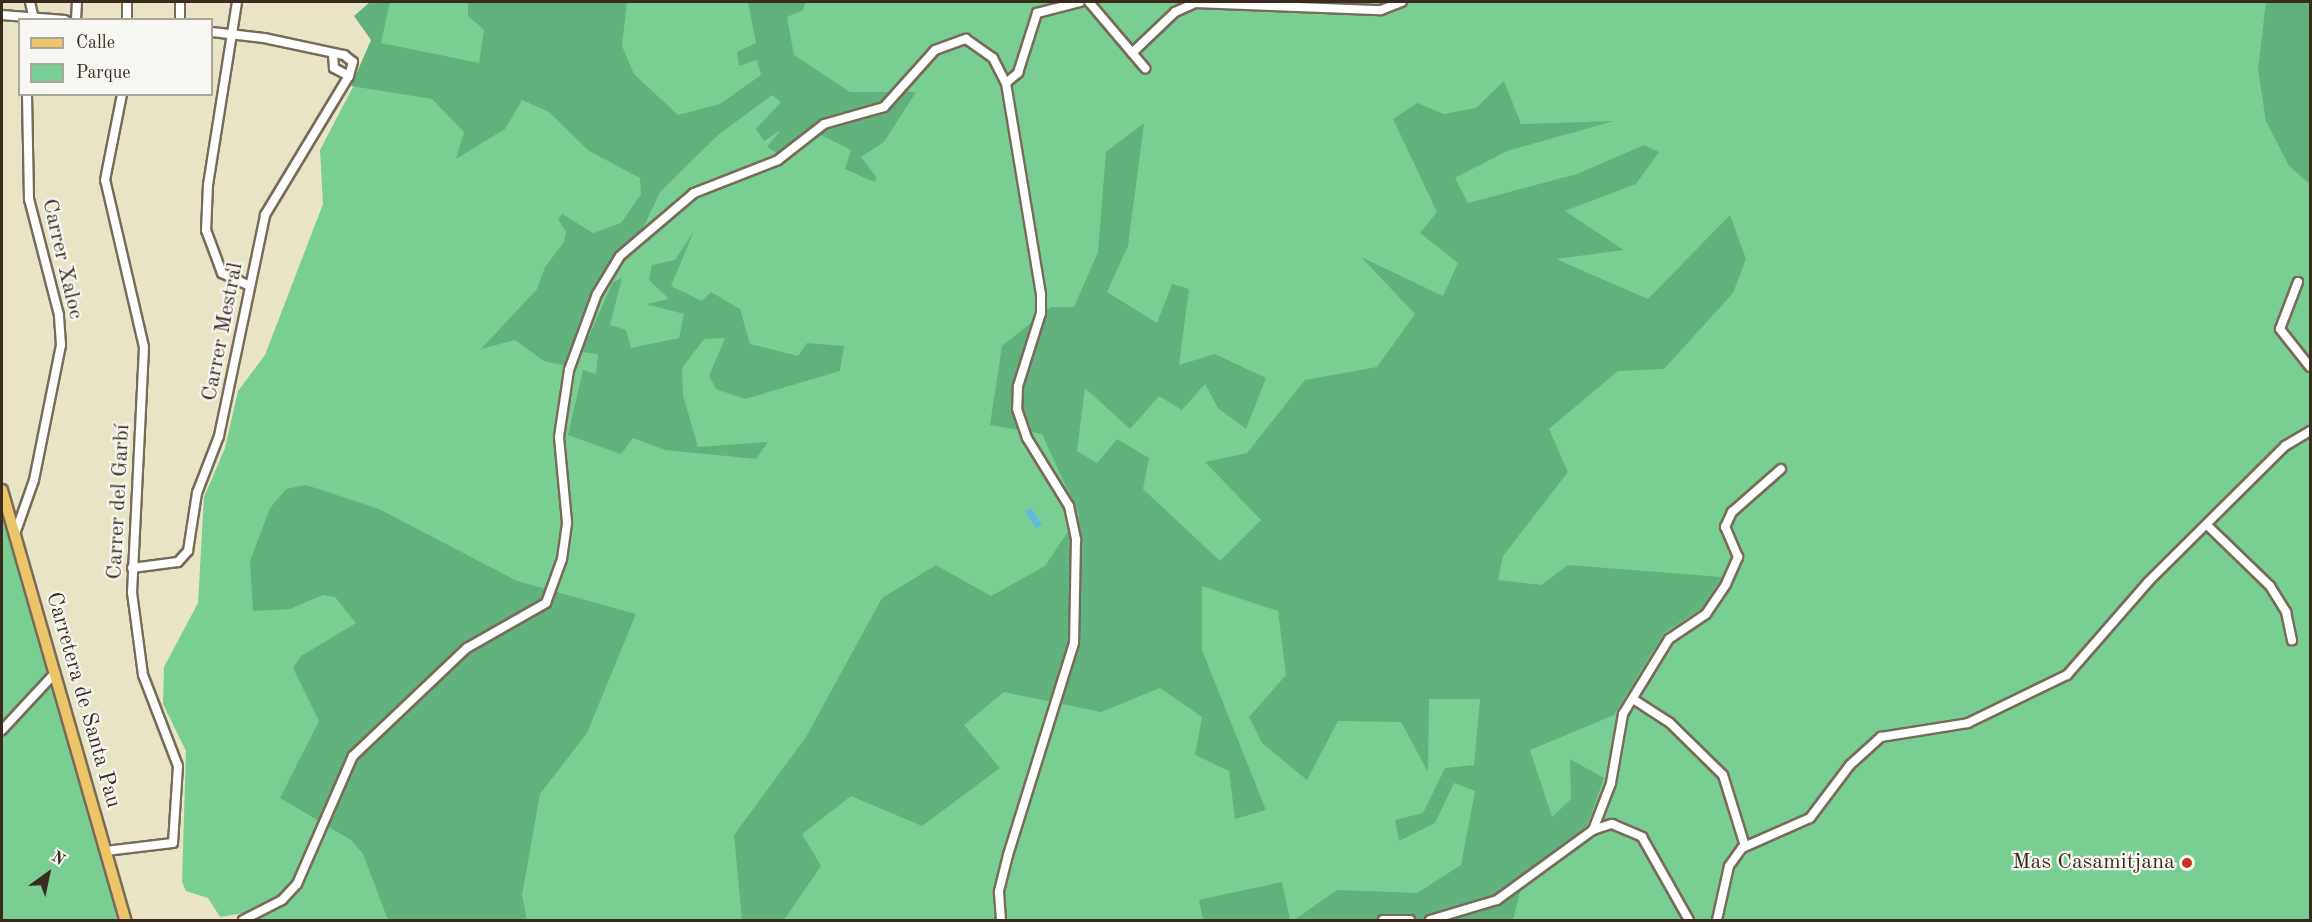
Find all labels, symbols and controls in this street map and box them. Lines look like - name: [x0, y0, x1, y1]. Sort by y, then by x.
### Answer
- legend: [18, 18, 213, 96]
- text: Calle: [76, 34, 115, 52]
- text: Parque: [76, 64, 131, 82]
- street label: Carrer Xaloc: [35, 196, 89, 322]
- street label: Carrer Mestral: [197, 260, 249, 404]
- street label: Carrer del Garbí: [102, 424, 136, 580]
- street label: Carretera de Santa Pau: [40, 589, 126, 811]
- north arrow: [18, 844, 78, 904]
- text: N: [48, 849, 67, 869]
- place label: Mas Casamitjana: [2012, 850, 2175, 876]
- marker: Mas Casamitjana: [2180, 856, 2194, 870]

